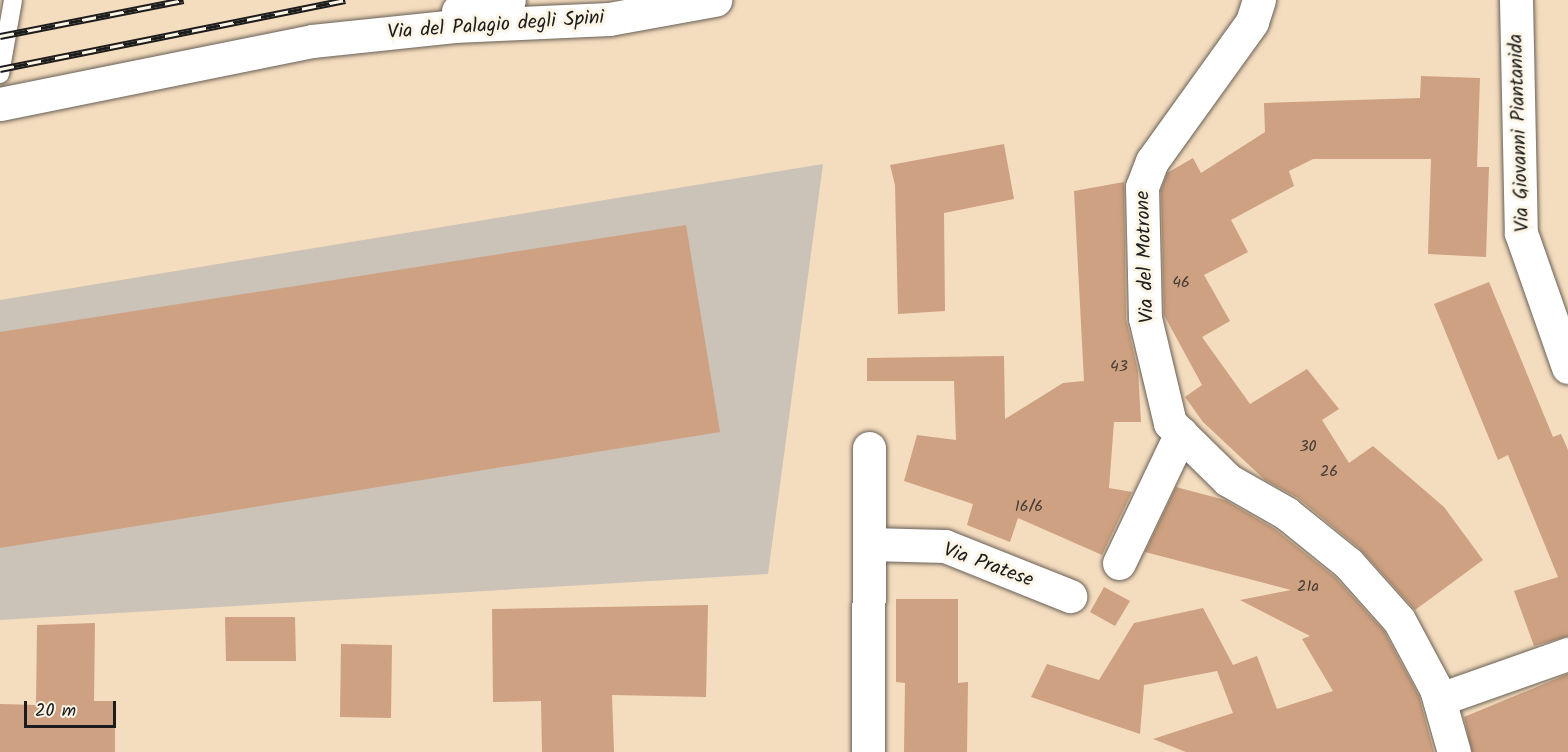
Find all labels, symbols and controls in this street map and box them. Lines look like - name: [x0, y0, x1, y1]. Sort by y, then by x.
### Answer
- street label: Via del Palagio degli Spini: [387, 6, 605, 46]
- street label: Via Giovanni Piantanida: [1505, 33, 1535, 233]
- street label: Via del Motrone: [1132, 190, 1160, 324]
- house number: 46: [1172, 273, 1190, 293]
- house number: 43: [1110, 357, 1128, 377]
- house number: 30: [1299, 437, 1317, 457]
- house number: 26: [1320, 462, 1338, 482]
- house number: 16/6: [1015, 497, 1043, 517]
- street label: Via Pratese: [940, 539, 1036, 593]
- house number: 21a: [1297, 577, 1319, 597]
- scale bar: [27, 689, 118, 727]
- text: 20 m: [35, 697, 76, 726]

